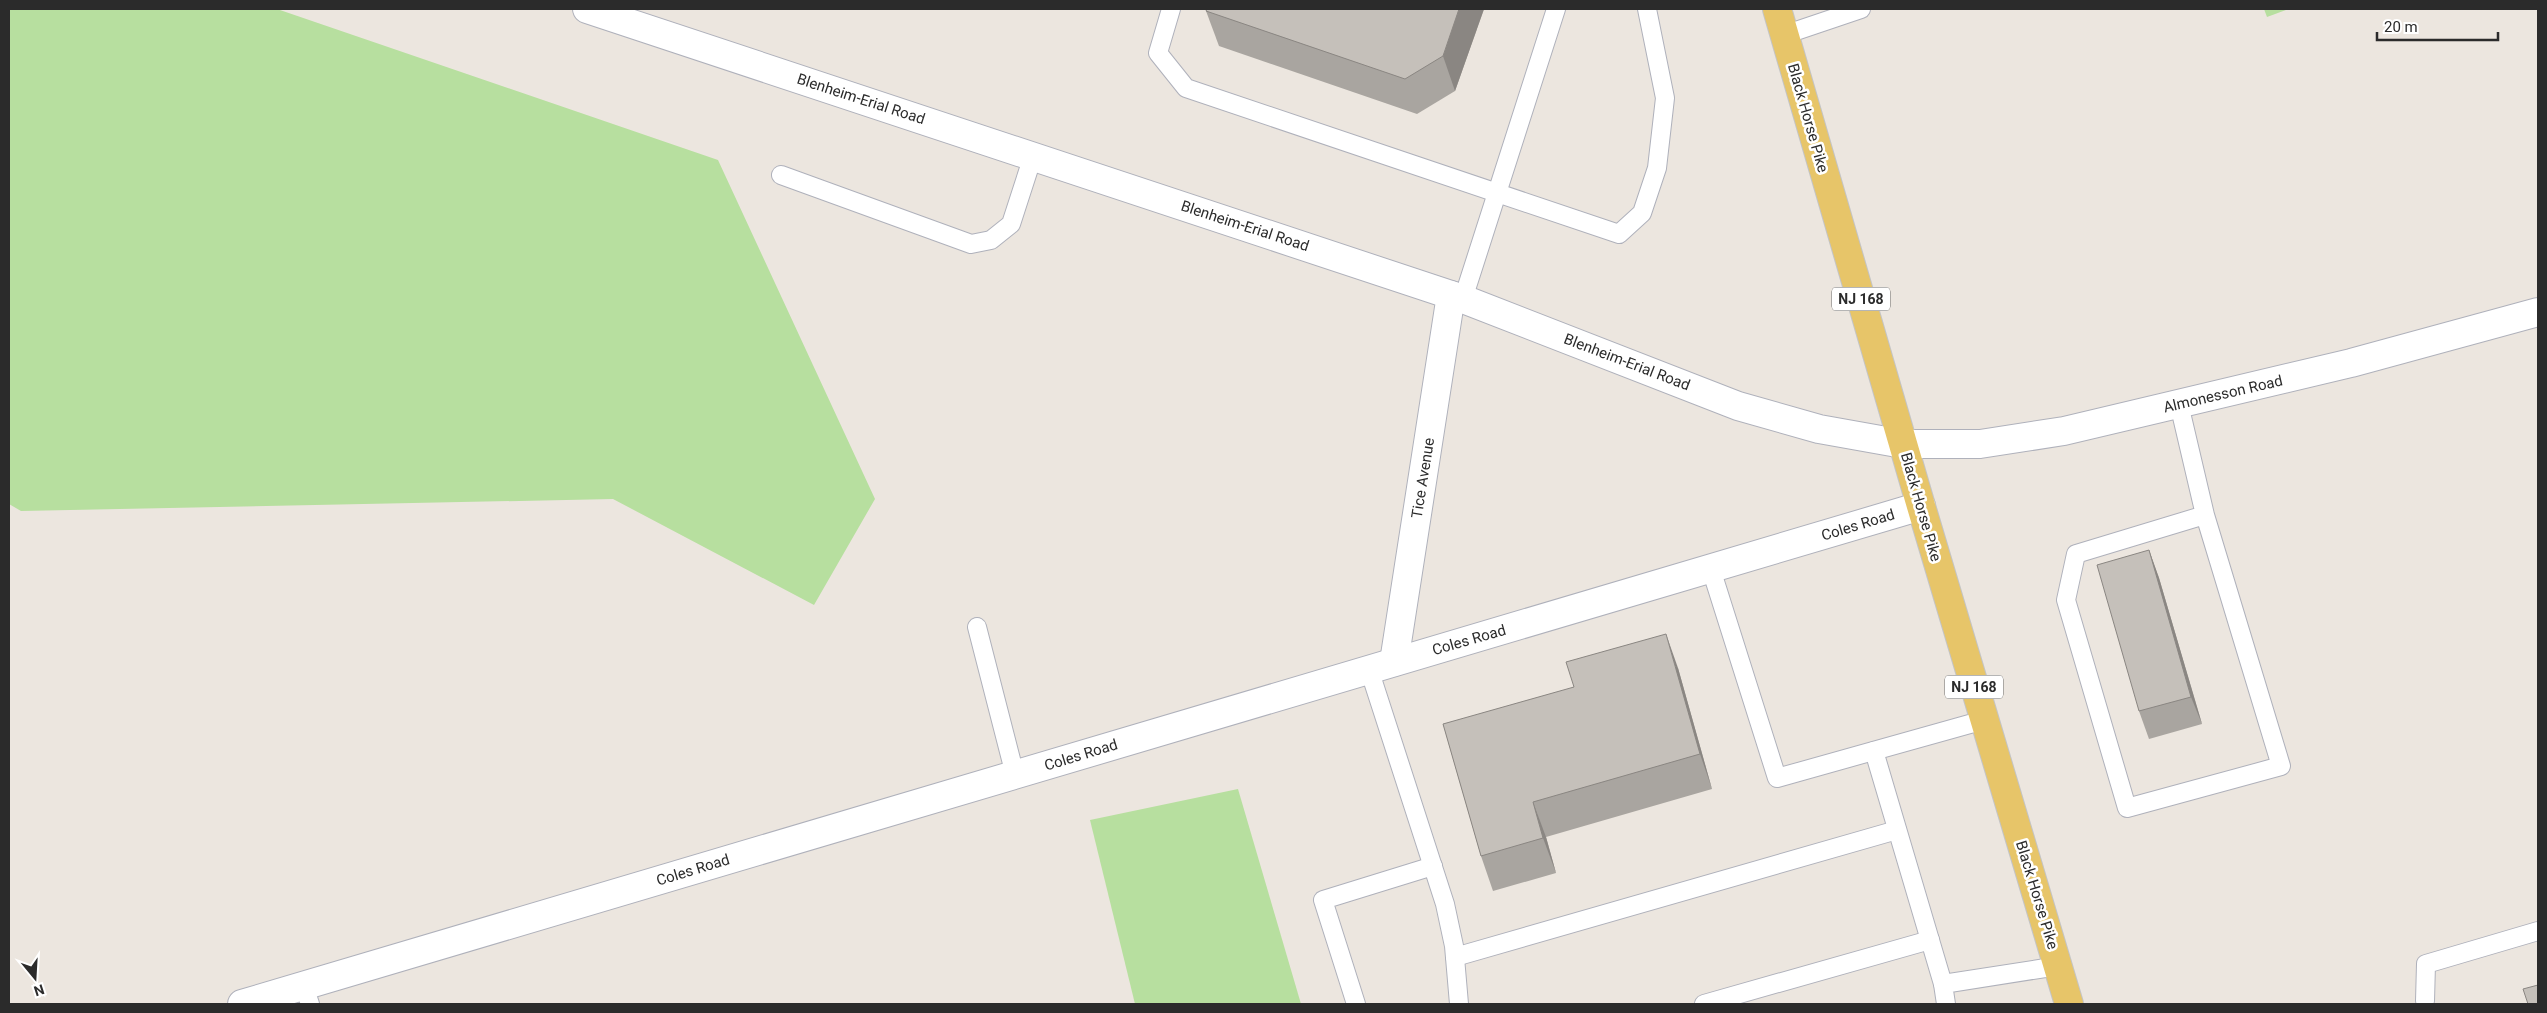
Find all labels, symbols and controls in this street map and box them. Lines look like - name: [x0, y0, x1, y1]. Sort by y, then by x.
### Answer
- scale bar: [2377, 10, 2498, 42]
- text: 20 m: [2384, 18, 2418, 36]
- street label: Black Horse Pike: [1784, 61, 1832, 175]
- street label: Blenheim-Erial Road: [795, 70, 927, 128]
- street label: Blenheim-Erial Road: [1179, 197, 1311, 255]
- road number: NJ 168: [1832, 288, 1890, 310]
- street label: Blenheim-Erial Road: [1561, 330, 1693, 394]
- street label: Almonesson Road: [2162, 372, 2284, 416]
- street label: Tice Avenue: [1408, 436, 1438, 520]
- street label: Black Horse Pike: [1897, 450, 1945, 564]
- street label: Coles Road: [1819, 505, 1897, 545]
- street label: Coles Road: [1430, 621, 1508, 659]
- road number: NJ 168: [1945, 676, 2003, 699]
- street label: Coles Road: [1042, 735, 1120, 775]
- street label: Black Horse Pike: [2012, 839, 2062, 952]
- street label: Coles Road: [654, 850, 732, 890]
- north arrow: [10, 953, 60, 1003]
- text: N: [32, 981, 46, 1000]

